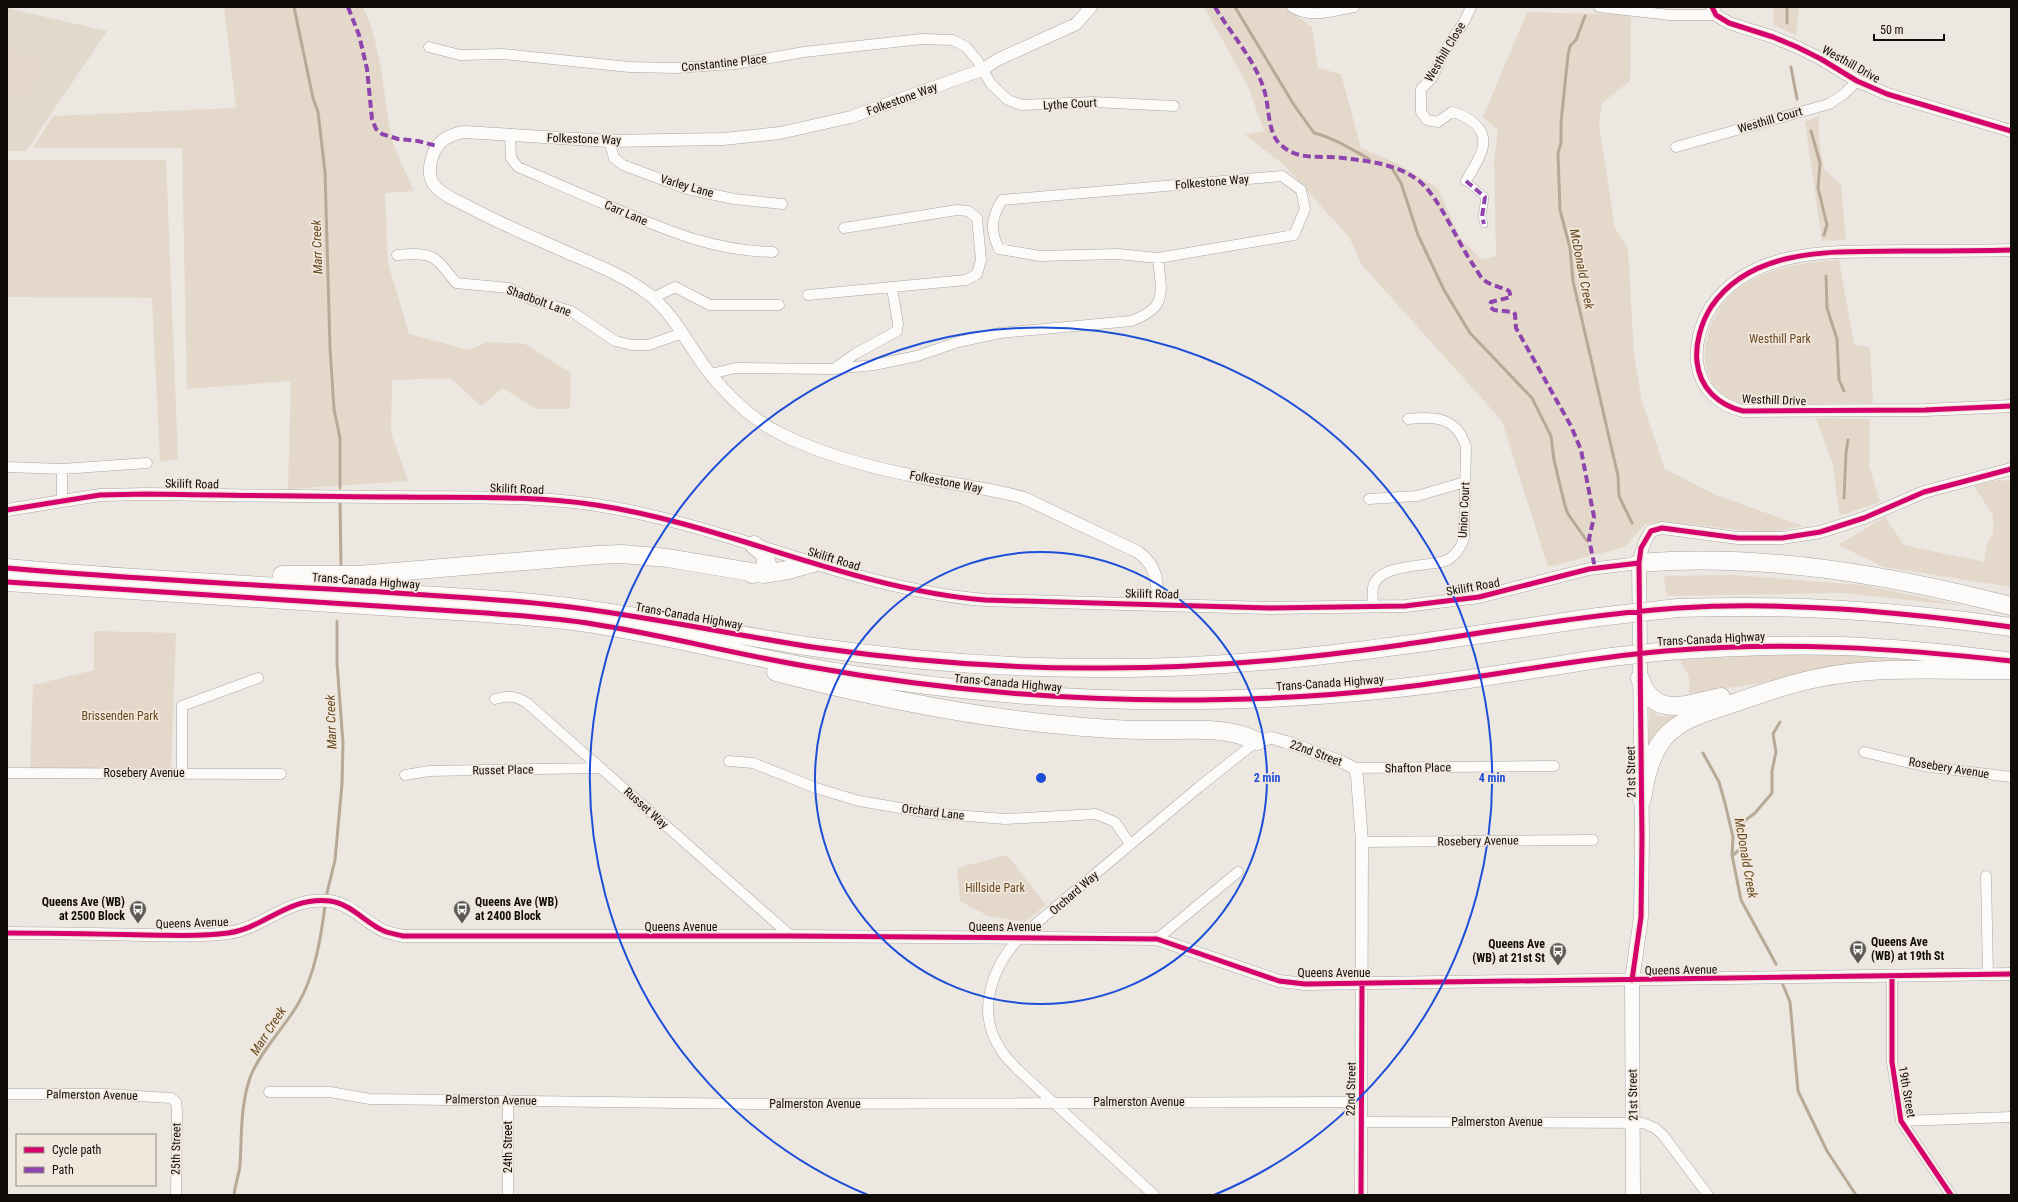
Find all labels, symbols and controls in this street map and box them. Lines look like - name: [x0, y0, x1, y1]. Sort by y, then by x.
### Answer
- scale bar: [1874, 16, 1944, 42]
- street label: Westhill Close: [1422, 19, 1468, 84]
- text: 50 m: [1880, 23, 1904, 37]
- street label: Westhill Drive: [1819, 42, 1883, 86]
- street label: Constantine Place: [680, 52, 768, 74]
- street label: Folkestone Way: [865, 80, 939, 118]
- street label: Lythe Court: [1043, 96, 1098, 112]
- street label: Westhill Court: [1736, 104, 1804, 136]
- street label: Folkestone Way: [547, 131, 621, 147]
- street label: Varley Lane: [659, 172, 716, 200]
- street label: Folkestone Way: [1174, 172, 1250, 192]
- street label: Carr Lane: [602, 198, 650, 228]
- water label: Marr Creek: [309, 219, 325, 275]
- water label: McDonald Creek: [1567, 228, 1597, 311]
- street label: Shadbolt Lane: [505, 283, 574, 319]
- park label: Westhill Park: [1749, 332, 1811, 346]
- street label: Westhill Drive: [1742, 392, 1807, 408]
- street label: Folkestone Way: [908, 468, 984, 496]
- street label: Skilift Road: [165, 477, 219, 491]
- street label: Skilift Road: [490, 481, 544, 497]
- street label: Union Court: [1456, 481, 1472, 538]
- street label: Skilift Road: [806, 544, 862, 574]
- street label: Trans-Canada Highway: [312, 570, 420, 592]
- street label: Skilift Road: [1445, 575, 1501, 599]
- street label: Skilift Road: [1125, 587, 1179, 601]
- street label: Trans-Canada Highway: [635, 600, 743, 632]
- street label: Trans-Canada Highway: [1657, 629, 1765, 649]
- street label: Trans-Canada Highway: [954, 671, 1062, 695]
- street label: Trans-Canada Highway: [1276, 672, 1384, 694]
- water label: Marr Creek: [323, 694, 339, 750]
- park label: Brissenden Park: [82, 709, 159, 723]
- street label: 22nd Street: [1288, 737, 1344, 769]
- street label: 21st Street: [1624, 746, 1638, 798]
- street label: Rosebery Avenue: [1908, 755, 1991, 781]
- street label: Shafton Place: [1385, 760, 1451, 776]
- street label: Russet Place: [472, 762, 534, 778]
- street label: Rosebery Avenue: [103, 766, 185, 780]
- centre of rings: [1034, 771, 1048, 785]
- text: 2 min: [1254, 771, 1280, 785]
- text: 4 min: [1479, 771, 1505, 785]
- street label: Russet Way: [621, 785, 671, 831]
- street label: Orchard Lane: [901, 801, 965, 823]
- water label: McDonald Creek: [1732, 817, 1761, 900]
- street label: Rosebery Avenue: [1437, 833, 1519, 849]
- street label: Orchard Way: [1047, 868, 1101, 918]
- park label: Hillside Park: [965, 881, 1025, 895]
- place label: Queens Ave (WB) at 2500 Block: [42, 895, 125, 923]
- place label: Queens Ave (WB) at 2400 Block: [475, 895, 558, 923]
- bus stop icon: Queens Ave (WB) at 2500 Block: [128, 899, 148, 924]
- bus stop icon: Queens Ave (WB) at 2400 Block: [452, 899, 472, 924]
- street label: Queens Avenue: [155, 915, 229, 931]
- street label: Queens Avenue: [645, 920, 718, 934]
- street label: Queens Avenue: [969, 920, 1042, 934]
- place label: Queens Ave (WB) at 19th St: [1871, 935, 1945, 963]
- place label: Queens Ave (WB) at 21st St: [1472, 937, 1545, 965]
- bus stop icon: Queens Ave (WB) at 19th St: [1848, 939, 1868, 964]
- bus stop icon: Queens Ave (WB) at 21st St: [1548, 941, 1568, 966]
- street label: Queens Avenue: [1644, 962, 1718, 978]
- street label: Queens Avenue: [1298, 966, 1371, 980]
- water label: Marr Creek: [247, 1004, 289, 1058]
- street label: 22nd Street: [1344, 1061, 1358, 1116]
- street label: 19th Street: [1896, 1065, 1918, 1119]
- street label: 21st Street: [1626, 1069, 1640, 1121]
- street label: Palmerston Avenue: [46, 1087, 138, 1103]
- street label: Palmerston Avenue: [445, 1092, 537, 1108]
- street label: Palmerston Avenue: [1093, 1095, 1185, 1109]
- street label: Palmerston Avenue: [769, 1097, 861, 1111]
- street label: Palmerston Avenue: [1451, 1115, 1543, 1129]
- street label: 24th Street: [501, 1121, 515, 1173]
- street label: 25th Street: [169, 1122, 183, 1175]
- legend: [16, 1134, 156, 1186]
- text: Cycle path: [52, 1143, 102, 1157]
- text: Path: [52, 1163, 74, 1177]

